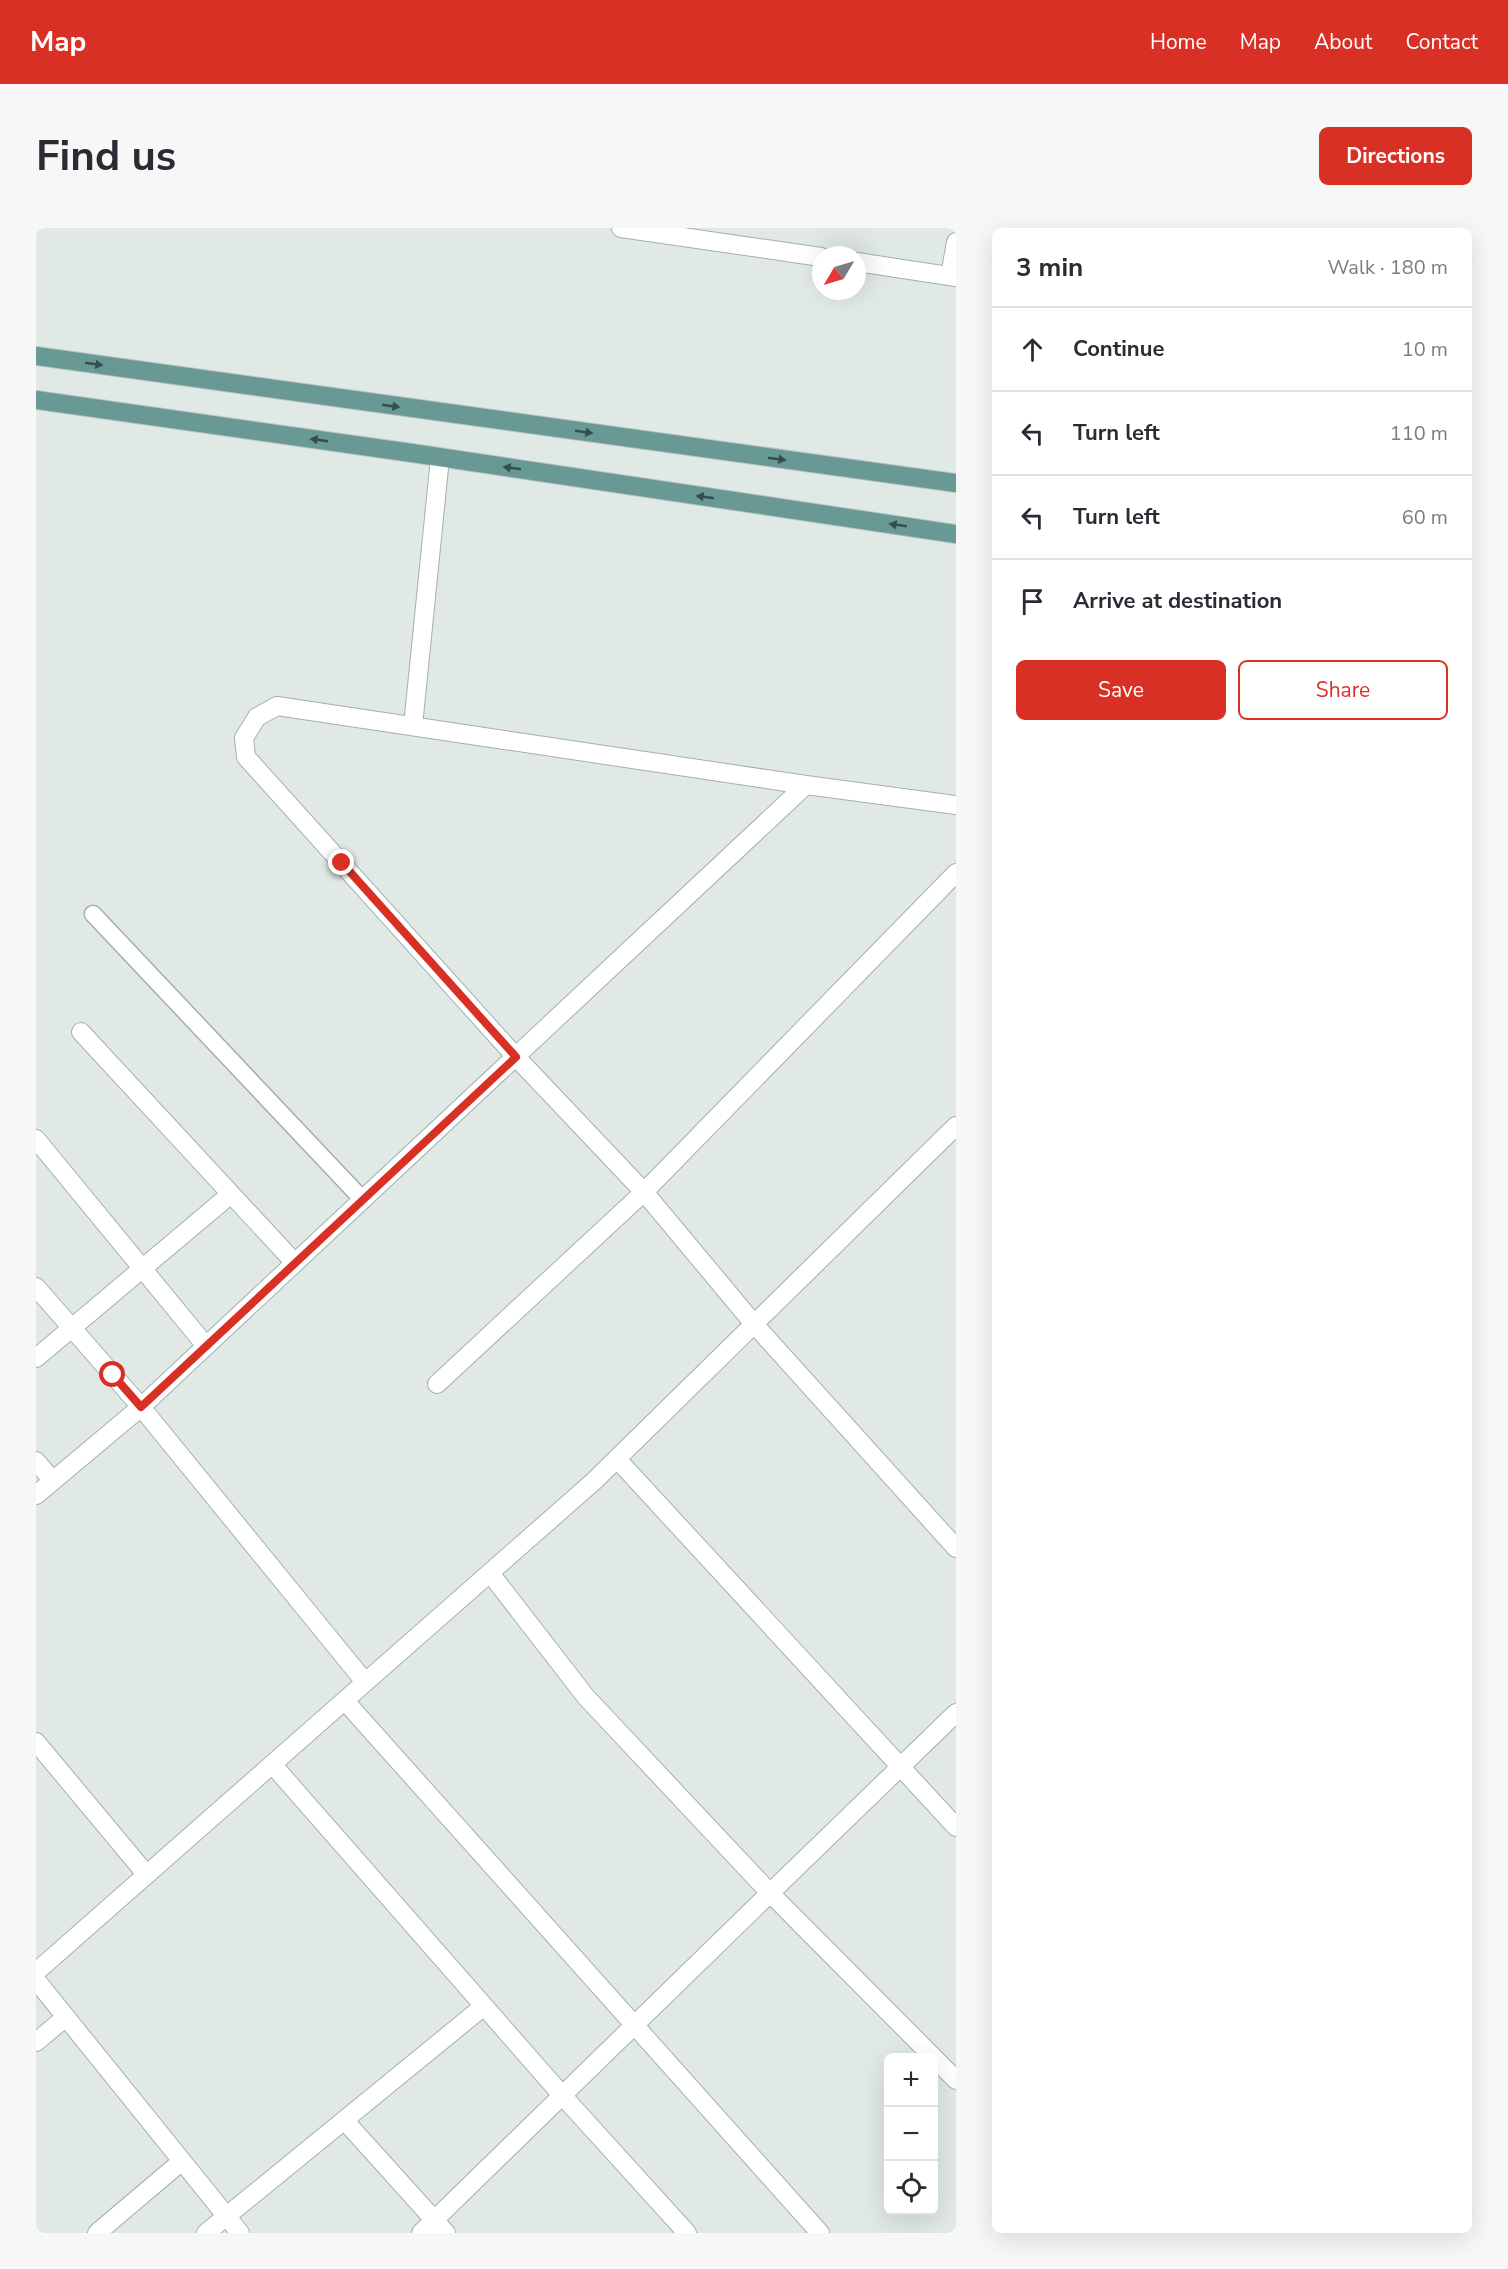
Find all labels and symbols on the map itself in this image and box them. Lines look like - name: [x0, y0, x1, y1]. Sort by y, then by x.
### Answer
- north arrow: [812, 246, 866, 300]
- one-way arrow: [85, 360, 104, 369]
- one-way arrow: [382, 401, 401, 410]
- one-way arrow: [575, 428, 594, 437]
- one-way arrow: [310, 435, 329, 444]
- one-way arrow: [768, 454, 787, 464]
- one-way arrow: [503, 464, 522, 473]
- one-way arrow: [696, 492, 715, 501]
- one-way arrow: [889, 520, 908, 529]
- route end: [328, 849, 354, 875]
- route start: [99, 1361, 125, 1387]

